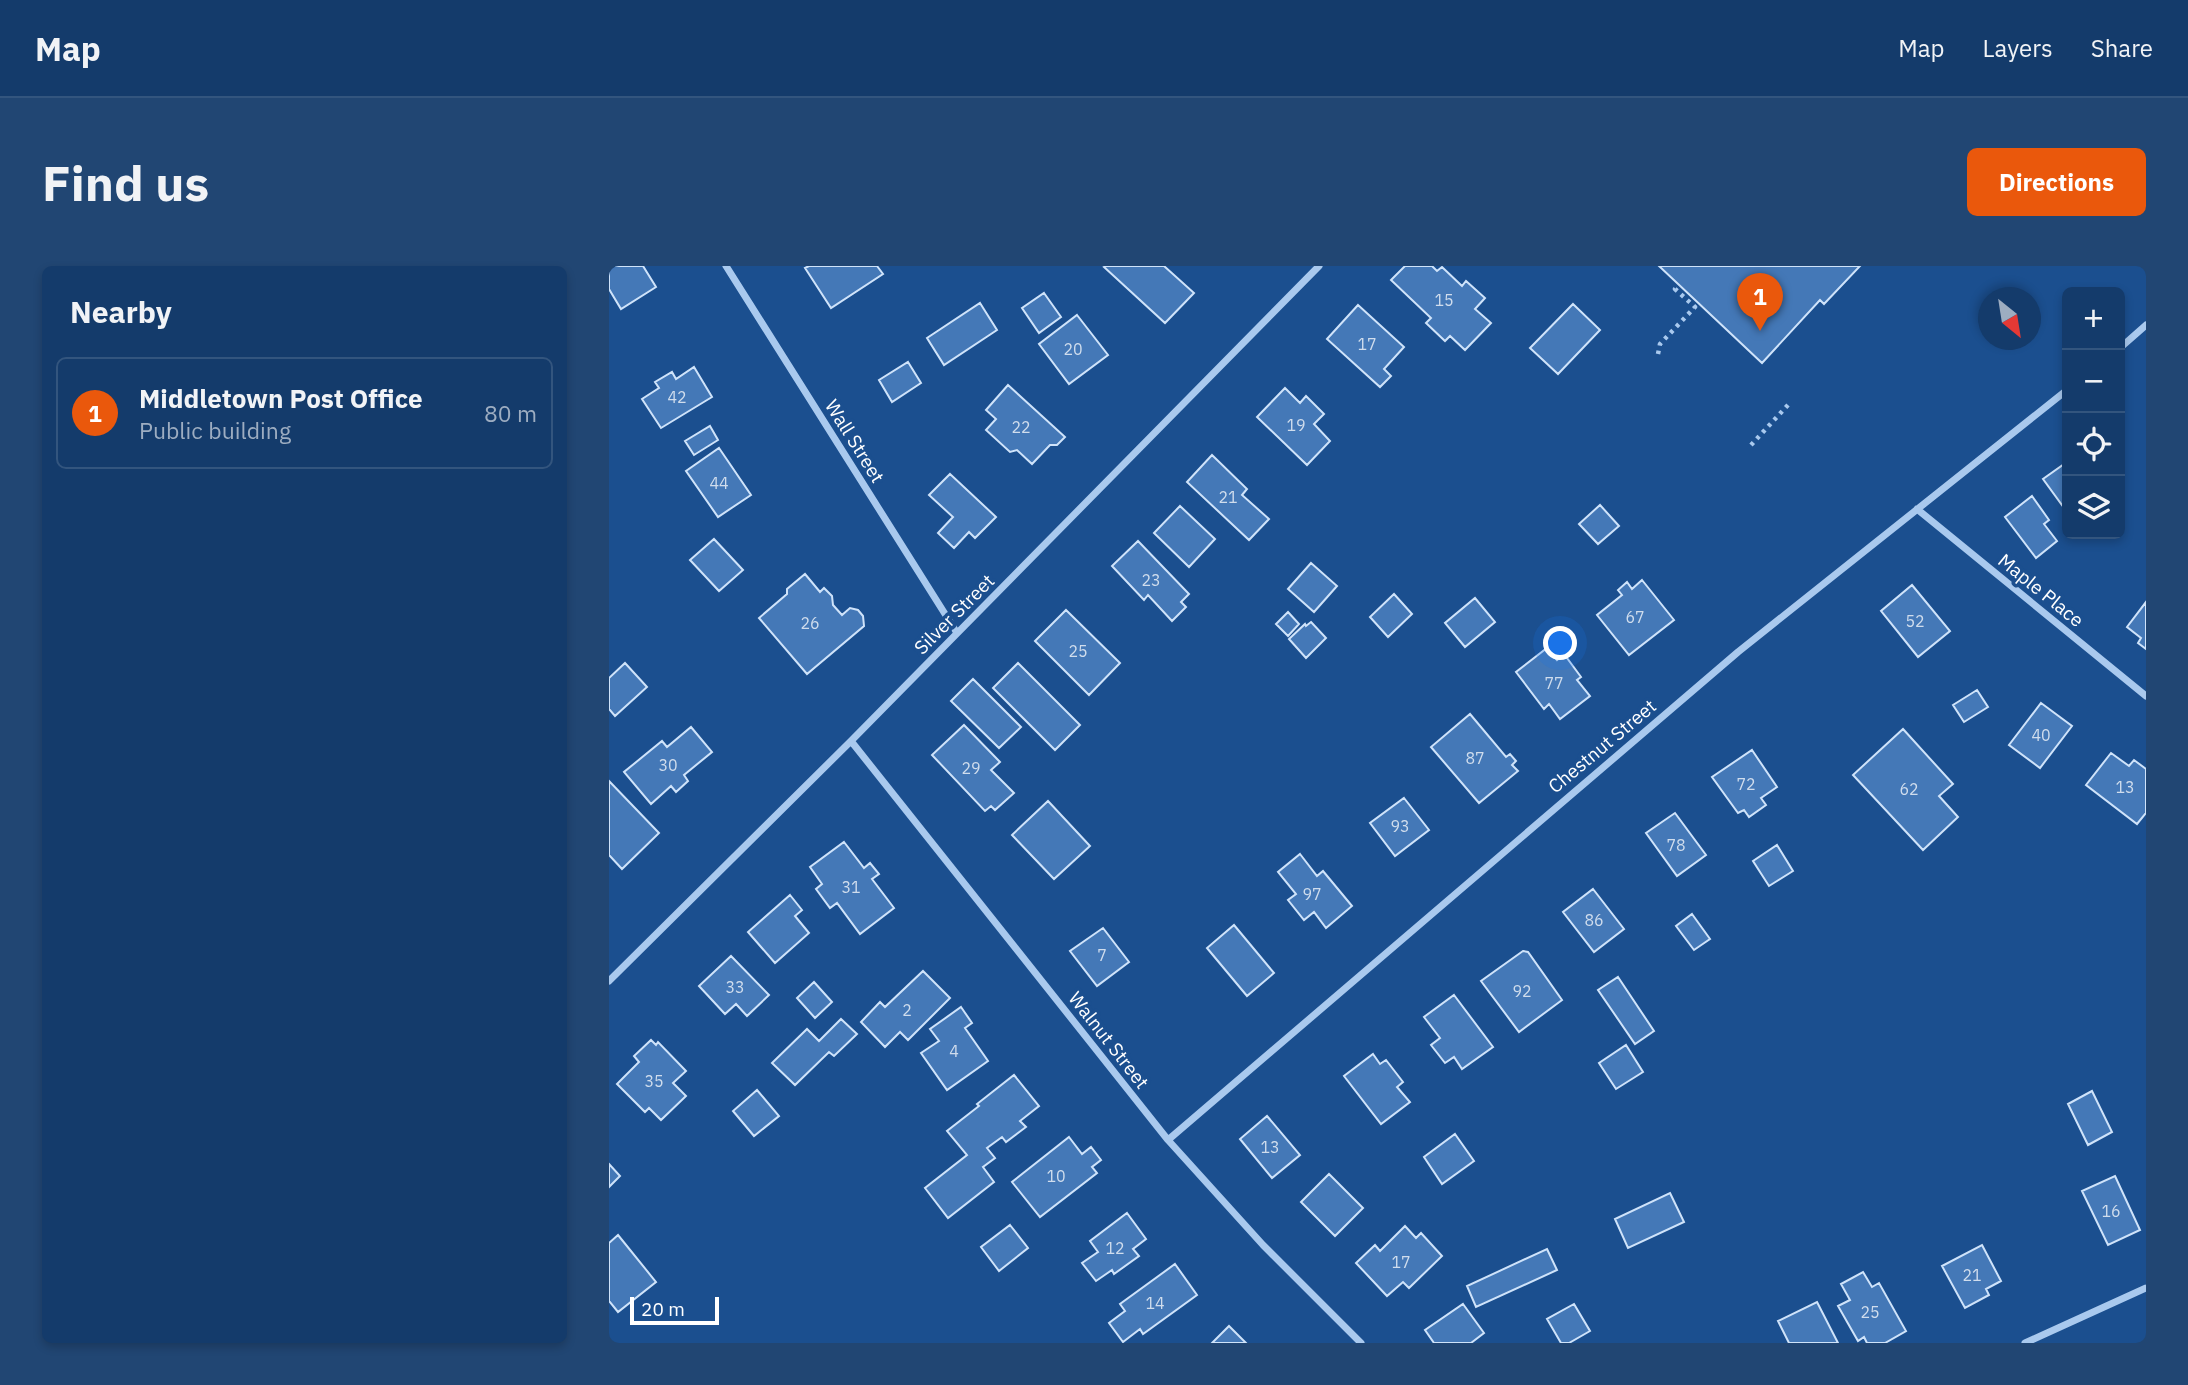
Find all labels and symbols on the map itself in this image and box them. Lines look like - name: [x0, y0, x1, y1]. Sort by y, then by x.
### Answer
- pin: 1: [1737, 273, 1783, 331]
- north arrow: [1978, 287, 2041, 350]
- house number: 15: [1434, 290, 1454, 310]
- house number: 17: [1357, 334, 1377, 354]
- house number: 20: [1063, 339, 1083, 359]
- house number: 42: [667, 387, 687, 407]
- street label: Wall Street: [820, 395, 890, 487]
- house number: 19: [1286, 415, 1306, 435]
- house number: 22: [1011, 417, 1031, 437]
- house number: 44: [709, 473, 729, 493]
- house number: 21: [1218, 487, 1238, 507]
- street label: Maple Place: [1993, 548, 2089, 632]
- street label: Silver Street: [909, 569, 999, 659]
- house number: 23: [1141, 570, 1161, 590]
- house number: 67: [1625, 607, 1645, 627]
- house number: 52: [1905, 611, 1925, 631]
- house number: 26: [800, 613, 820, 633]
- your location: [1543, 626, 1577, 660]
- house number: 25: [1068, 641, 1088, 661]
- house number: 77: [1544, 673, 1564, 693]
- street label: Chestnut Street: [1543, 694, 1661, 798]
- house number: 40: [2031, 725, 2051, 745]
- house number: 87: [1465, 748, 1485, 768]
- house number: 30: [658, 755, 678, 775]
- house number: 29: [961, 758, 981, 778]
- house number: 72: [1736, 774, 1756, 794]
- house number: 13: [2115, 777, 2135, 797]
- house number: 62: [1899, 779, 1919, 799]
- house number: 93: [1390, 816, 1410, 836]
- house number: 78: [1666, 835, 1686, 855]
- house number: 31: [841, 877, 861, 897]
- house number: 97: [1302, 884, 1322, 904]
- house number: 86: [1584, 910, 1604, 930]
- house number: 7: [1097, 945, 1107, 965]
- house number: 33: [725, 977, 745, 997]
- house number: 92: [1512, 981, 1532, 1001]
- street label: Walnut Street: [1064, 987, 1154, 1093]
- house number: 2: [902, 1000, 912, 1020]
- house number: 4: [949, 1041, 959, 1061]
- house number: 35: [644, 1071, 664, 1091]
- house number: 13: [1260, 1137, 1280, 1157]
- house number: 10: [1046, 1166, 1066, 1186]
- house number: 16: [2101, 1201, 2121, 1221]
- house number: 12: [1105, 1238, 1125, 1258]
- house number: 17: [1391, 1252, 1411, 1272]
- house number: 21: [1962, 1265, 1982, 1285]
- house number: 14: [1145, 1293, 1165, 1313]
- scale bar: [630, 1294, 719, 1326]
- house number: 25: [1860, 1302, 1880, 1322]

